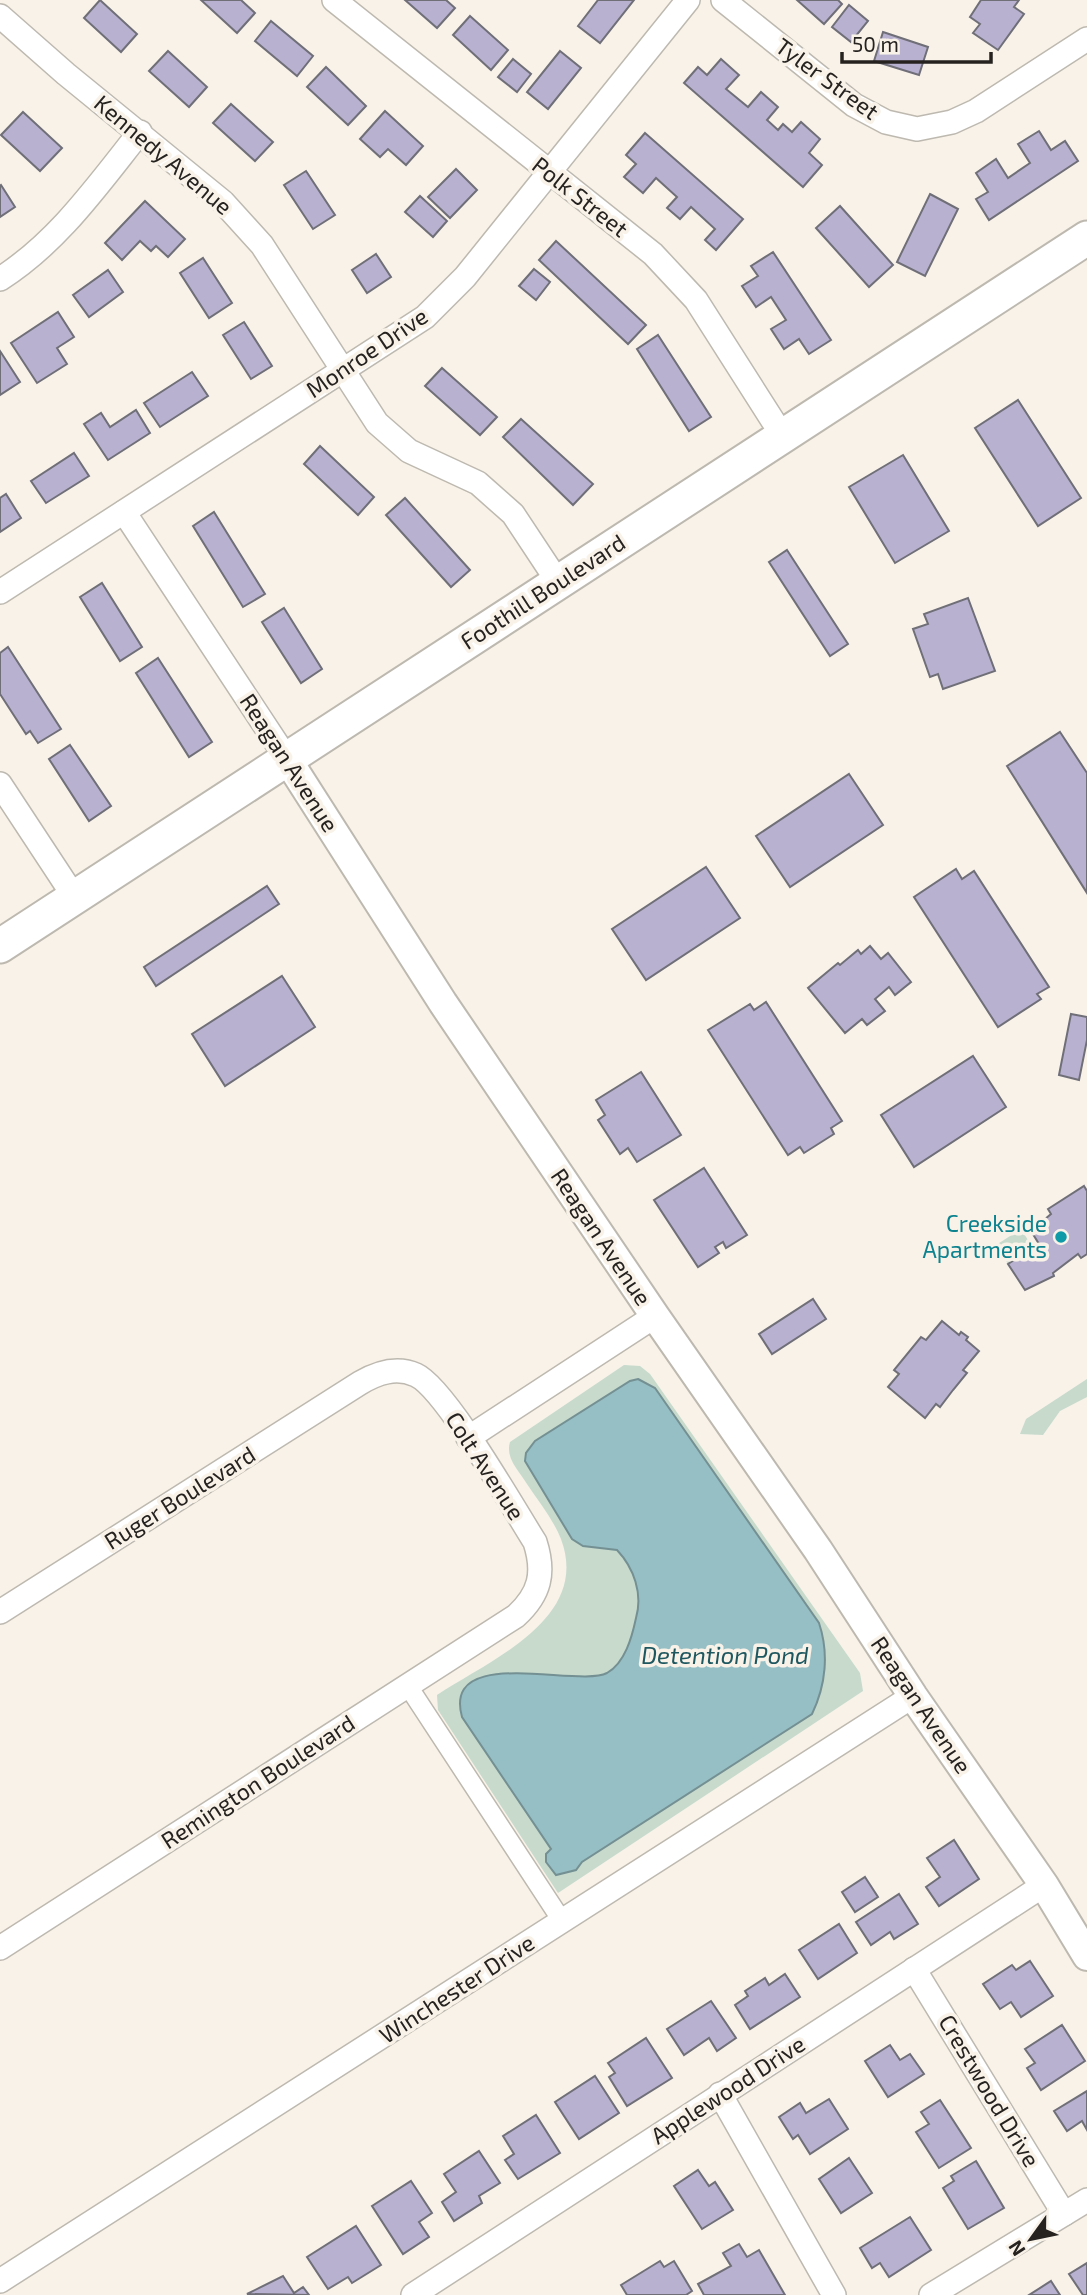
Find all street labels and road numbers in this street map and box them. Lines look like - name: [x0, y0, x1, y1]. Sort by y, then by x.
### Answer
- street label: Tyler Street: [770, 31, 885, 125]
- street label: Kennedy Avenue: [89, 88, 238, 220]
- street label: Polk Street: [527, 150, 634, 242]
- street label: Monroe Drive: [300, 301, 433, 403]
- street label: Foothill Boulevard: [455, 528, 630, 655]
- street label: Reagan Avenue: [235, 688, 345, 837]
- street label: Reagan Avenue: [546, 1163, 658, 1310]
- street label: Colt Avenue: [441, 1406, 531, 1525]
- street label: Ruger Boulevard: [99, 1440, 260, 1555]
- street label: Reagan Avenue: [866, 1631, 978, 1778]
- street label: Remington Boulevard: [155, 1708, 360, 1854]
- street label: Winchester Drive: [374, 1928, 539, 2049]
- street label: Crestwood Drive: [933, 2009, 1046, 2172]
- street label: Applewood Drive: [645, 2029, 810, 2149]

